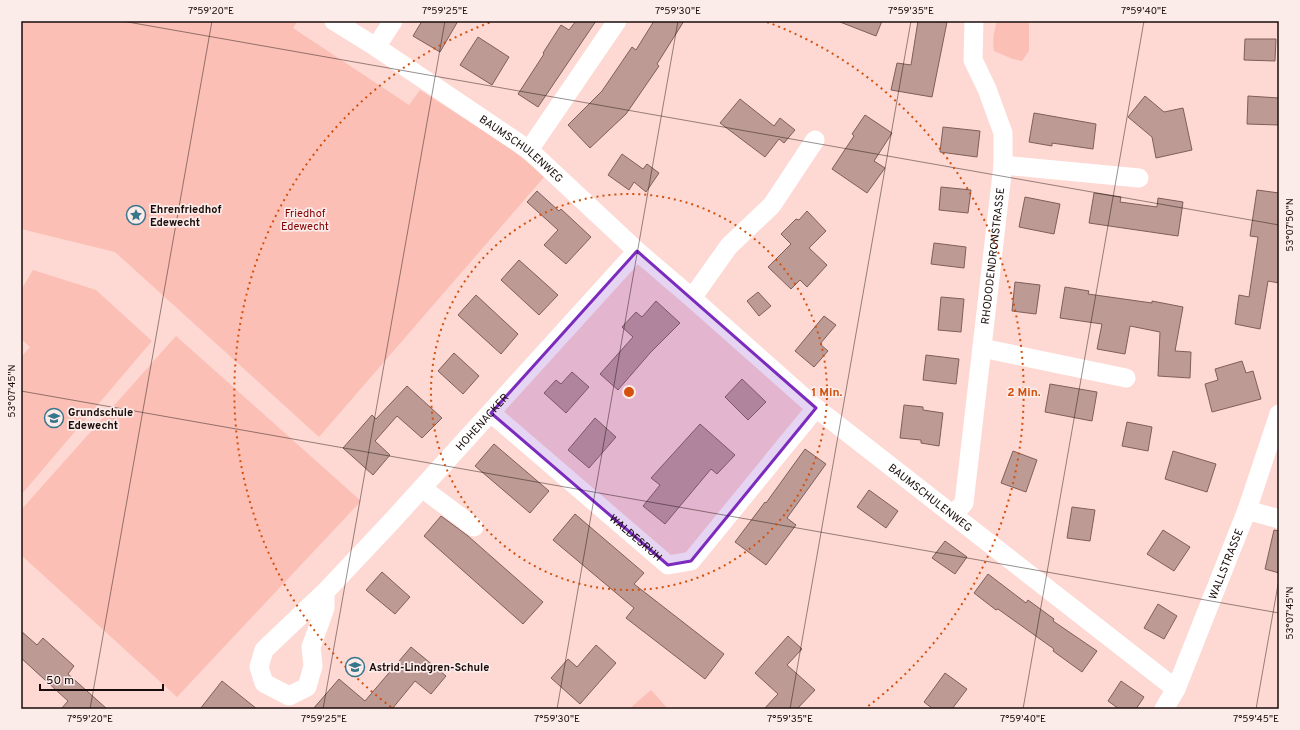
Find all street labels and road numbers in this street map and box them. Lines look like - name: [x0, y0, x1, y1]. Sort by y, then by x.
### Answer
- street label: BAUMSCHULENWEG: [476, 113, 566, 186]
- street label: RHODODENDRONSTRASSE: [979, 187, 1008, 325]
- street label: HOHENACKER: [453, 391, 512, 454]
- street label: BAUMSCHULENWEG: [885, 461, 975, 535]
- street label: WALDESRUH: [606, 512, 665, 565]
- street label: WALLSTRASSE: [1206, 527, 1247, 602]

